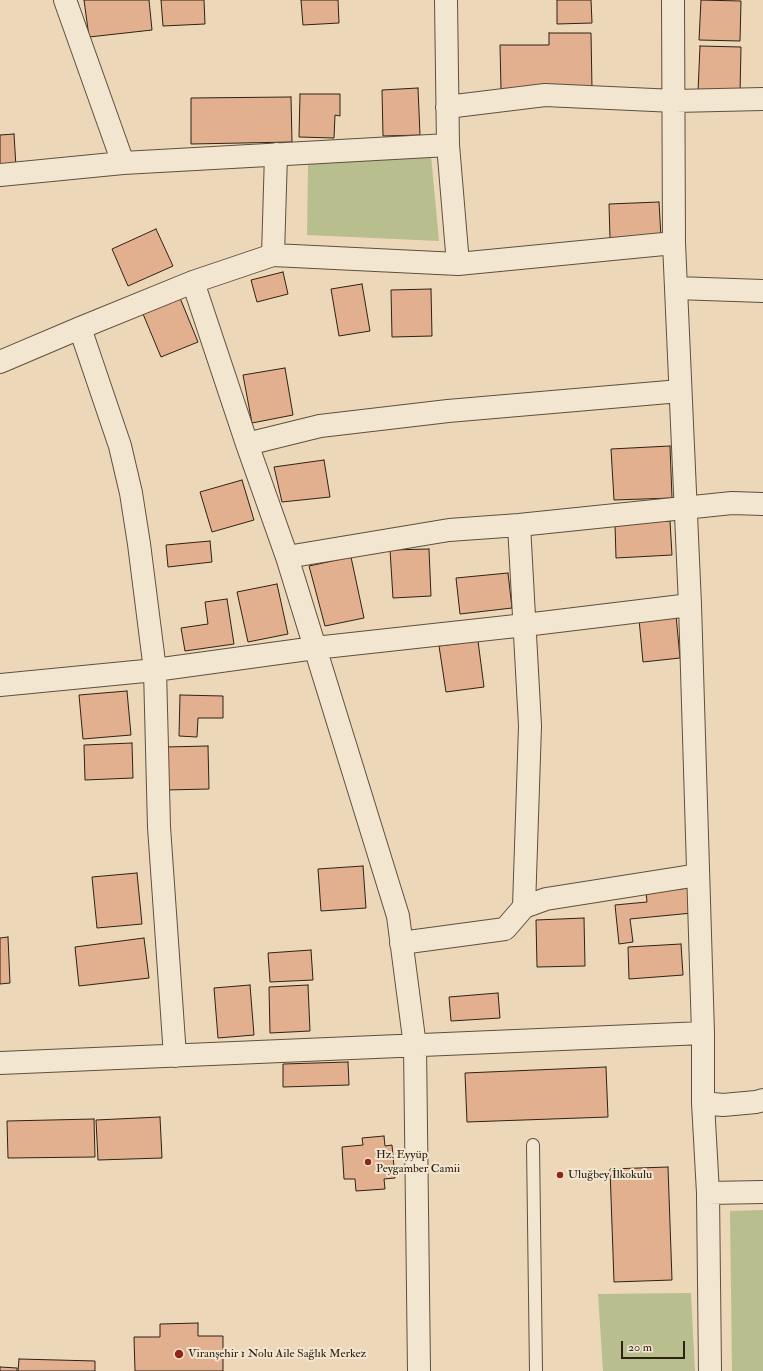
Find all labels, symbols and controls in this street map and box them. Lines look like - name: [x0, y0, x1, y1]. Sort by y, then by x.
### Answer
- place label: Hz. Eyyüp Peygamber Camii: [376, 1148, 460, 1176]
- marker: Hz. Eyyüp Peygamber Camii: [363, 1157, 373, 1167]
- place label: Uluğbey İlkokulu: [568, 1168, 652, 1182]
- marker: Uluğbey İlkokulu: [555, 1170, 565, 1180]
- scale bar: [623, 1333, 687, 1359]
- text: 20 m: [628, 1340, 652, 1355]
- place label: Viranşehir 1 Nolu Aile Sağlık Merkez: [188, 1347, 366, 1361]
- marker: Viranşehir 1 Nolu Aile Sağlık Merkez: [173, 1348, 185, 1360]

